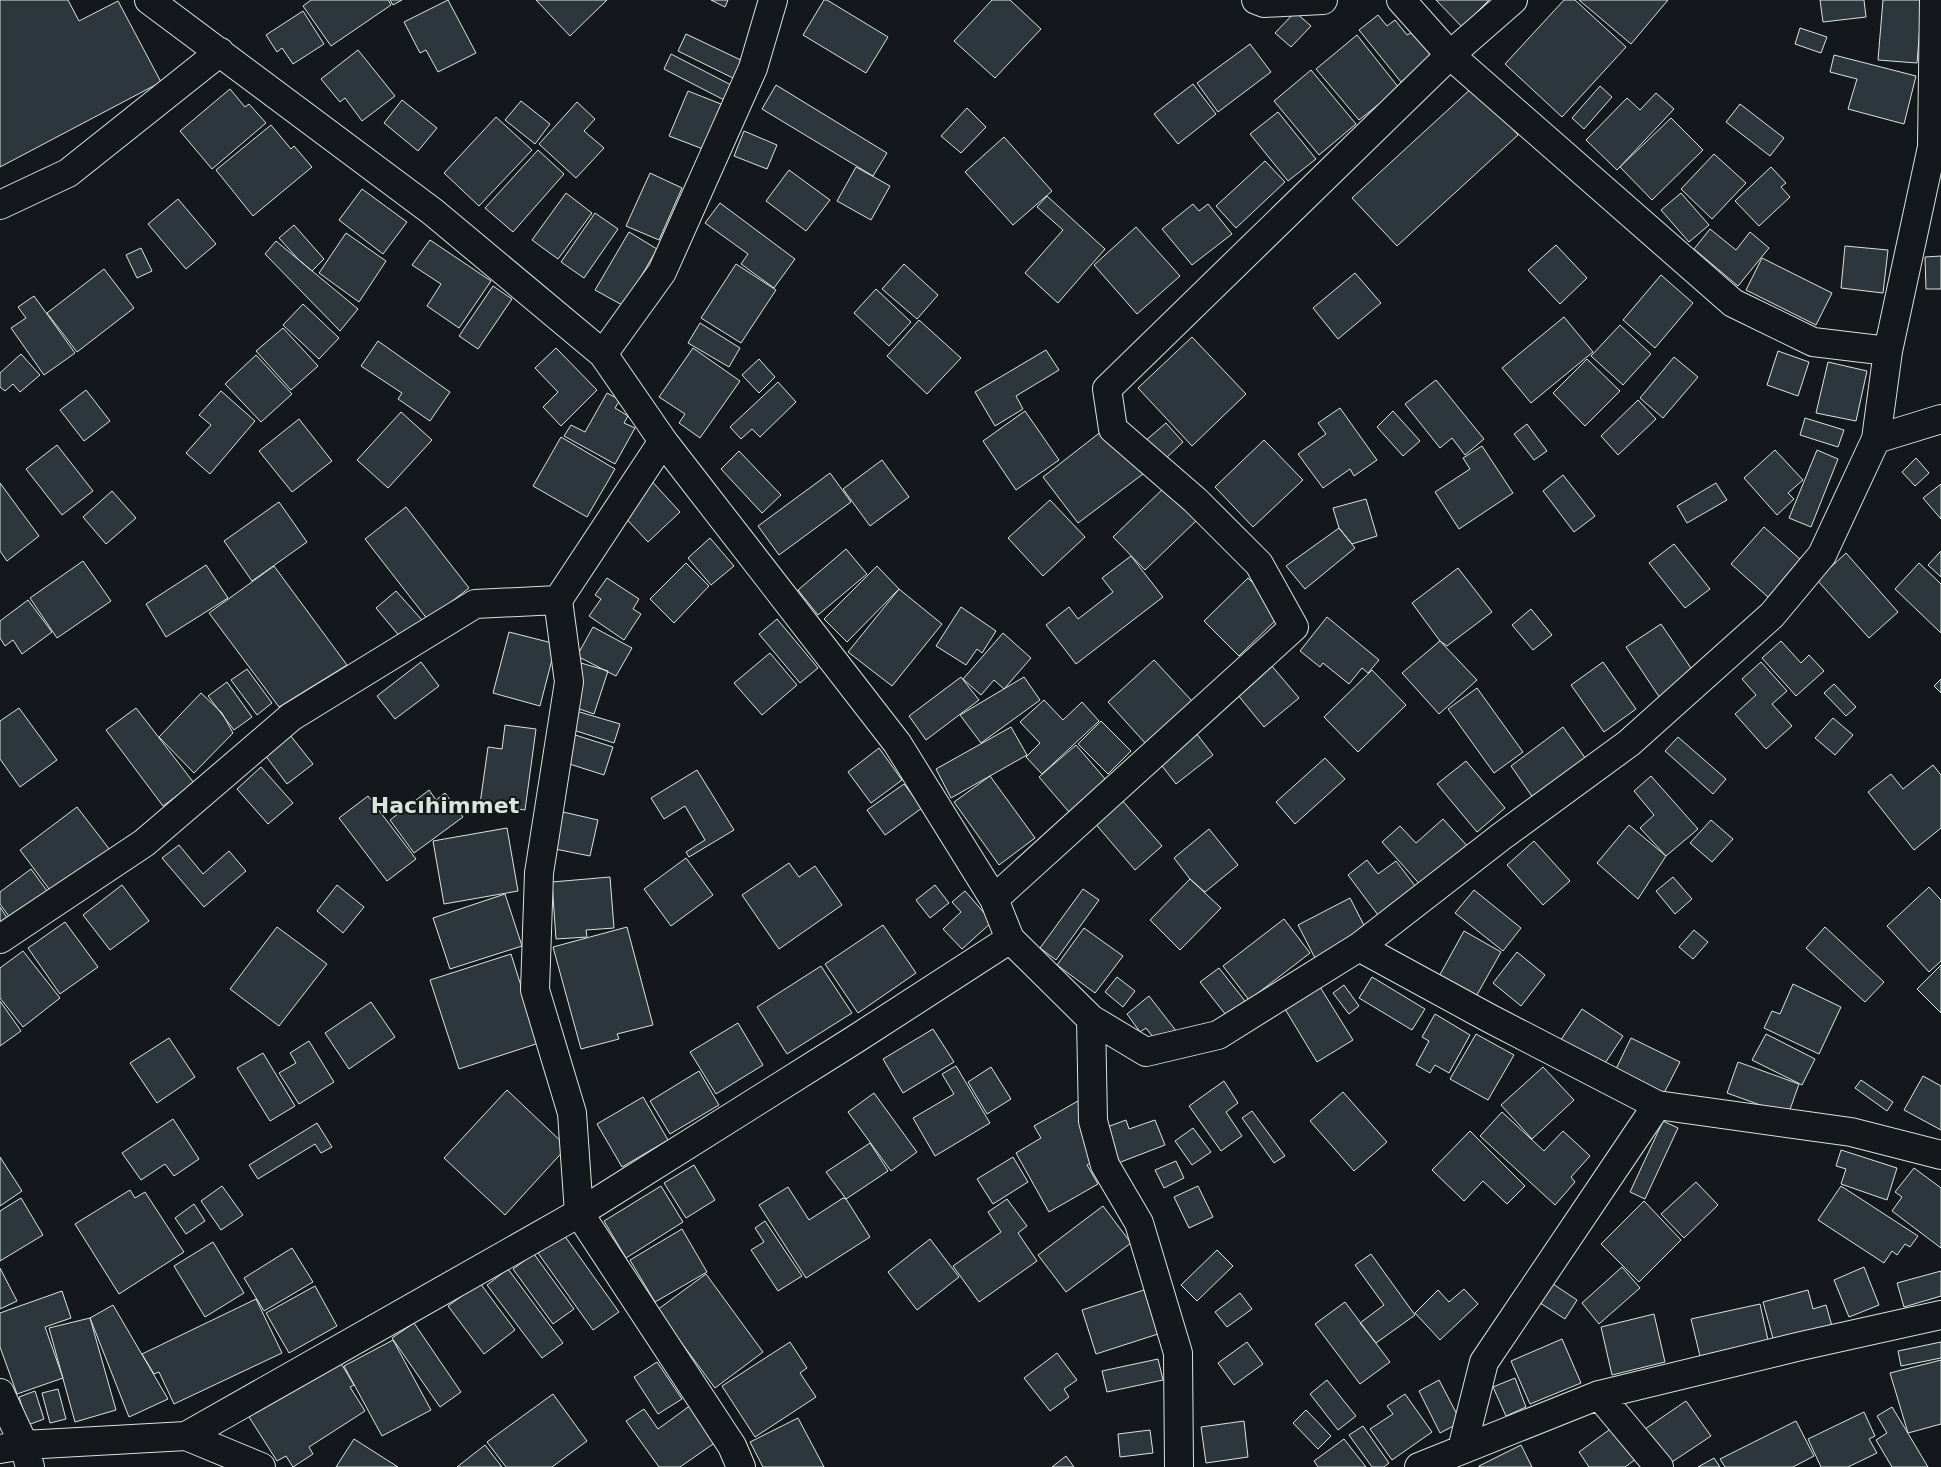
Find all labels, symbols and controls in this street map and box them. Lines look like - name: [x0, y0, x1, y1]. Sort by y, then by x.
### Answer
- district label: Hacıhimmet: [371, 793, 520, 818]

